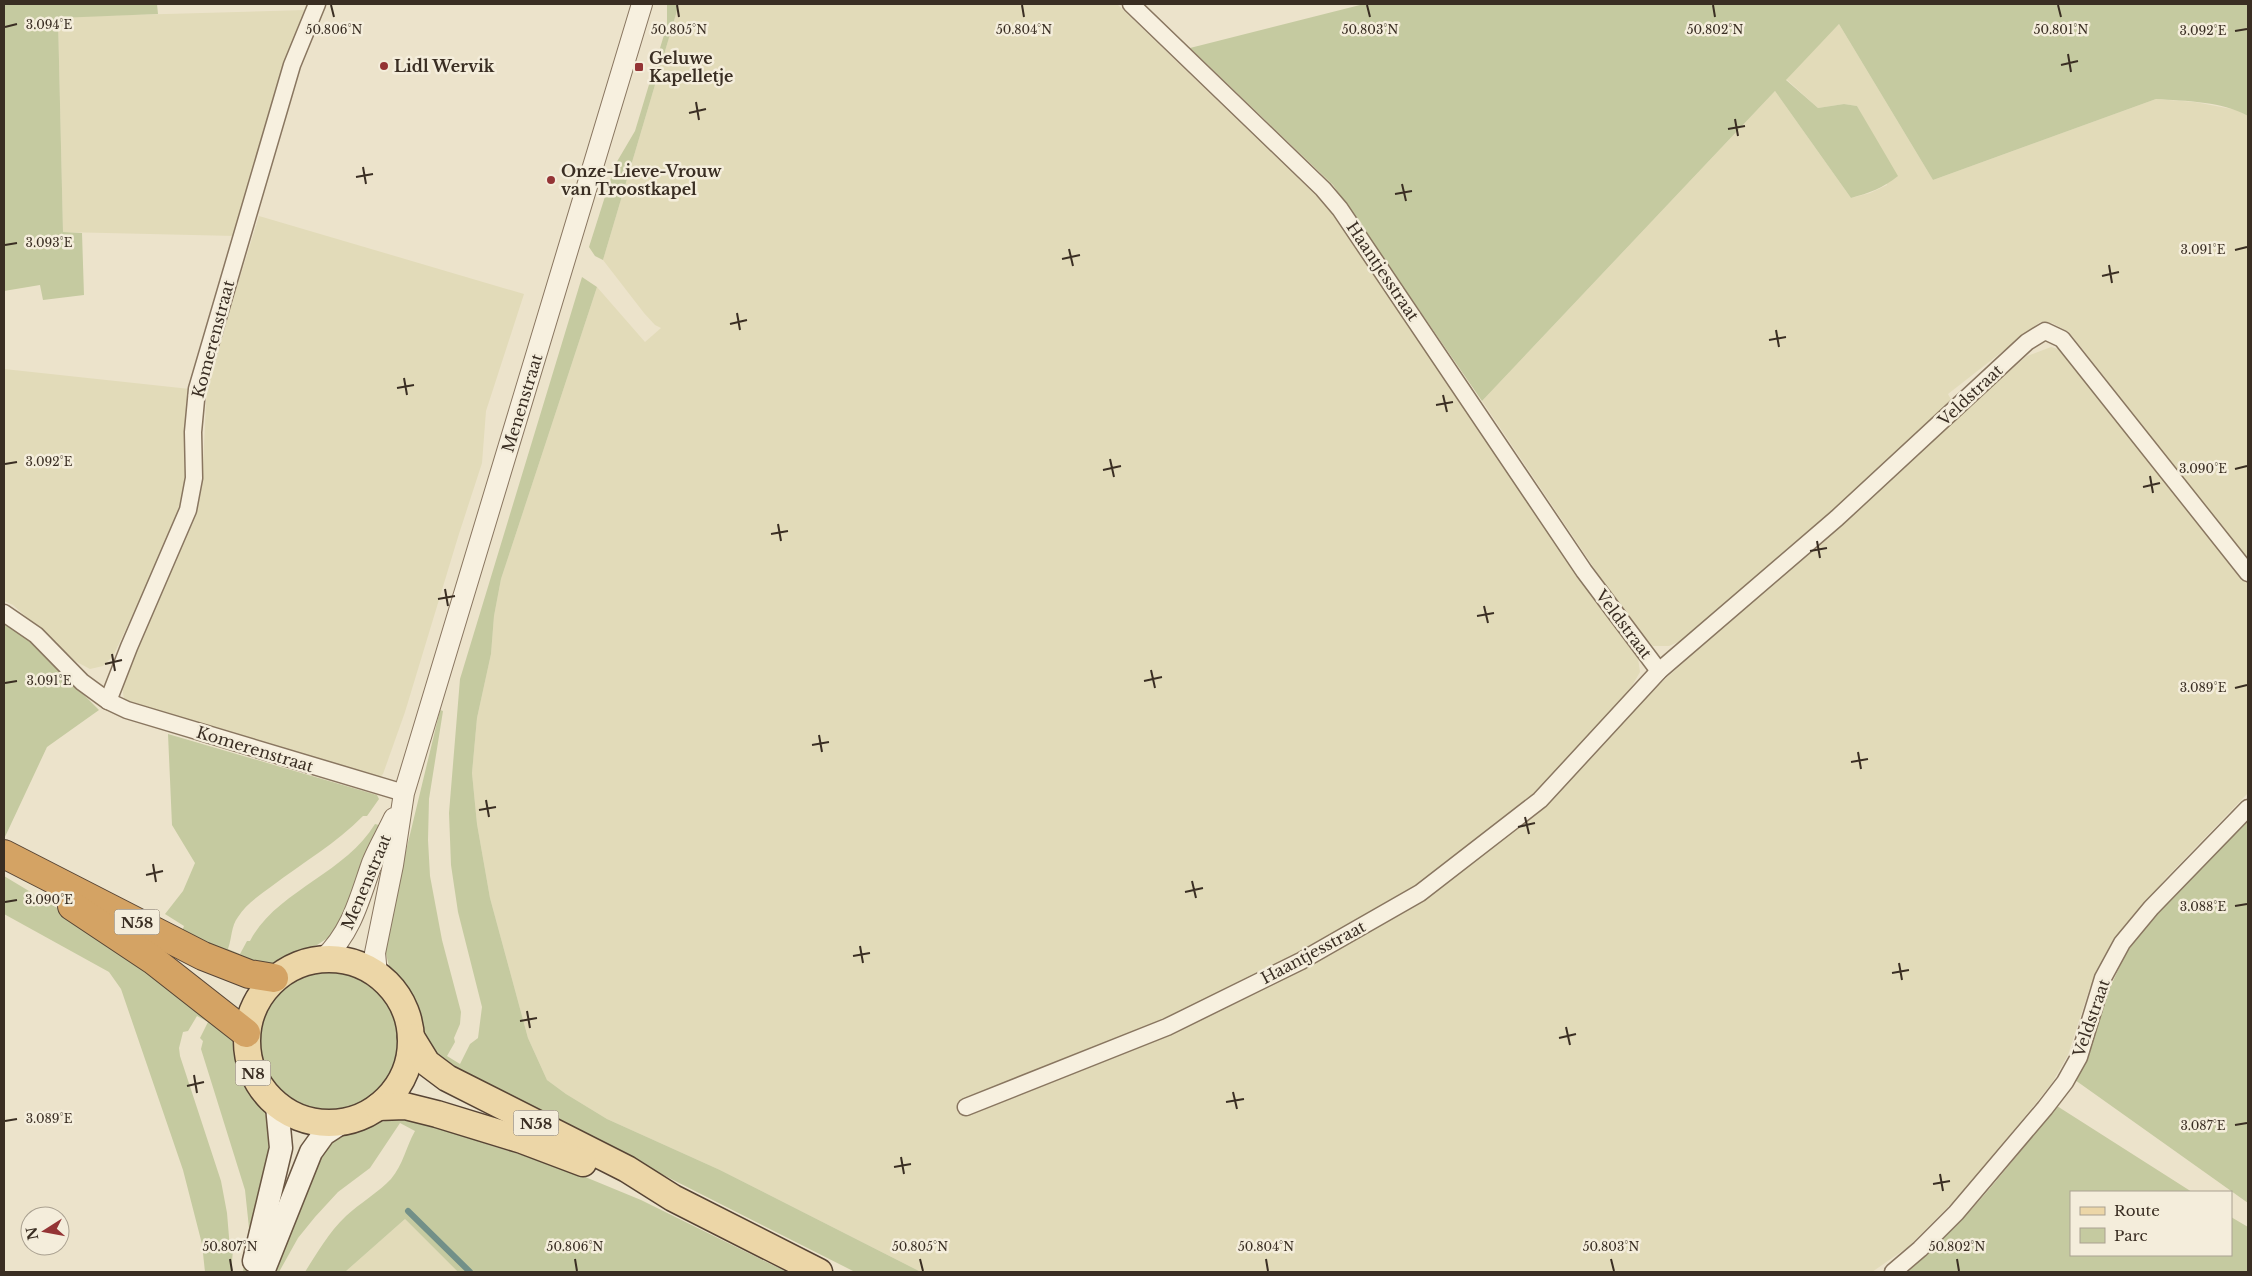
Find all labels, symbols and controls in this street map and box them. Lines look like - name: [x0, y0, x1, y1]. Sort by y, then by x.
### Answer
- text: 3.094°E: [26, 17, 72, 32]
- text: 50.806°N: [306, 22, 363, 37]
- text: 50.805°N: [651, 22, 707, 37]
- text: 50.804°N: [996, 22, 1052, 37]
- text: 50.803°N: [1342, 22, 1398, 37]
- text: 50.802°N: [1687, 22, 1743, 37]
- text: 50.801°N: [2034, 22, 2088, 37]
- text: 3.092°E: [2180, 23, 2227, 38]
- place label: Geluwe Kapelletje: [649, 48, 733, 86]
- place label: Lidl Wervik: [394, 56, 495, 76]
- marker: Lidl Wervik: [378, 60, 390, 72]
- marker: Geluwe Kapelletje: [633, 61, 645, 73]
- place label: Onze-Lieve-Vrouw van Troostkapel: [561, 161, 722, 199]
- marker: Onze-Lieve-Vrouw van Troostkapel: [545, 174, 557, 186]
- street label: Haantjesstraat: [1342, 217, 1424, 325]
- text: 3.093°E: [26, 235, 73, 250]
- text: 3.091°E: [2181, 242, 2226, 257]
- street label: Komerenstraat: [188, 278, 238, 400]
- street label: Menenstraat: [498, 351, 546, 455]
- street label: Veldstraat: [1933, 360, 2006, 431]
- text: 3.092°E: [26, 454, 73, 469]
- text: 3.090°E: [2179, 461, 2227, 476]
- street label: Veldstraat: [1591, 585, 1656, 662]
- text: 3.091°E: [27, 673, 72, 688]
- text: 3.089°E: [2180, 680, 2227, 695]
- street label: Komerenstraat: [194, 722, 316, 776]
- street label: Menenstraat: [337, 831, 395, 933]
- text: 3.090°E: [25, 892, 73, 907]
- text: 3.088°E: [2180, 899, 2226, 914]
- road number: N58: [114, 910, 160, 934]
- street label: Haantjesstraat: [1257, 916, 1369, 988]
- street label: Veldstraat: [2068, 976, 2114, 1061]
- road number: N8: [236, 1060, 270, 1086]
- road number: N58: [514, 1110, 558, 1136]
- text: 3.089°E: [26, 1111, 73, 1126]
- text: 3.087°E: [2180, 1118, 2226, 1133]
- legend: [2070, 1191, 2232, 1256]
- text: Route: [2114, 1201, 2160, 1220]
- north arrow: [20, 1206, 70, 1256]
- text: N: [22, 1225, 42, 1242]
- text: Parc: [2114, 1226, 2147, 1245]
- text: 50.807°N: [202, 1239, 258, 1254]
- text: 50.806°N: [547, 1239, 604, 1254]
- text: 50.805°N: [892, 1239, 948, 1254]
- text: 50.804°N: [1238, 1239, 1294, 1254]
- text: 50.803°N: [1583, 1239, 1639, 1254]
- text: 50.802°N: [1929, 1239, 1985, 1254]

